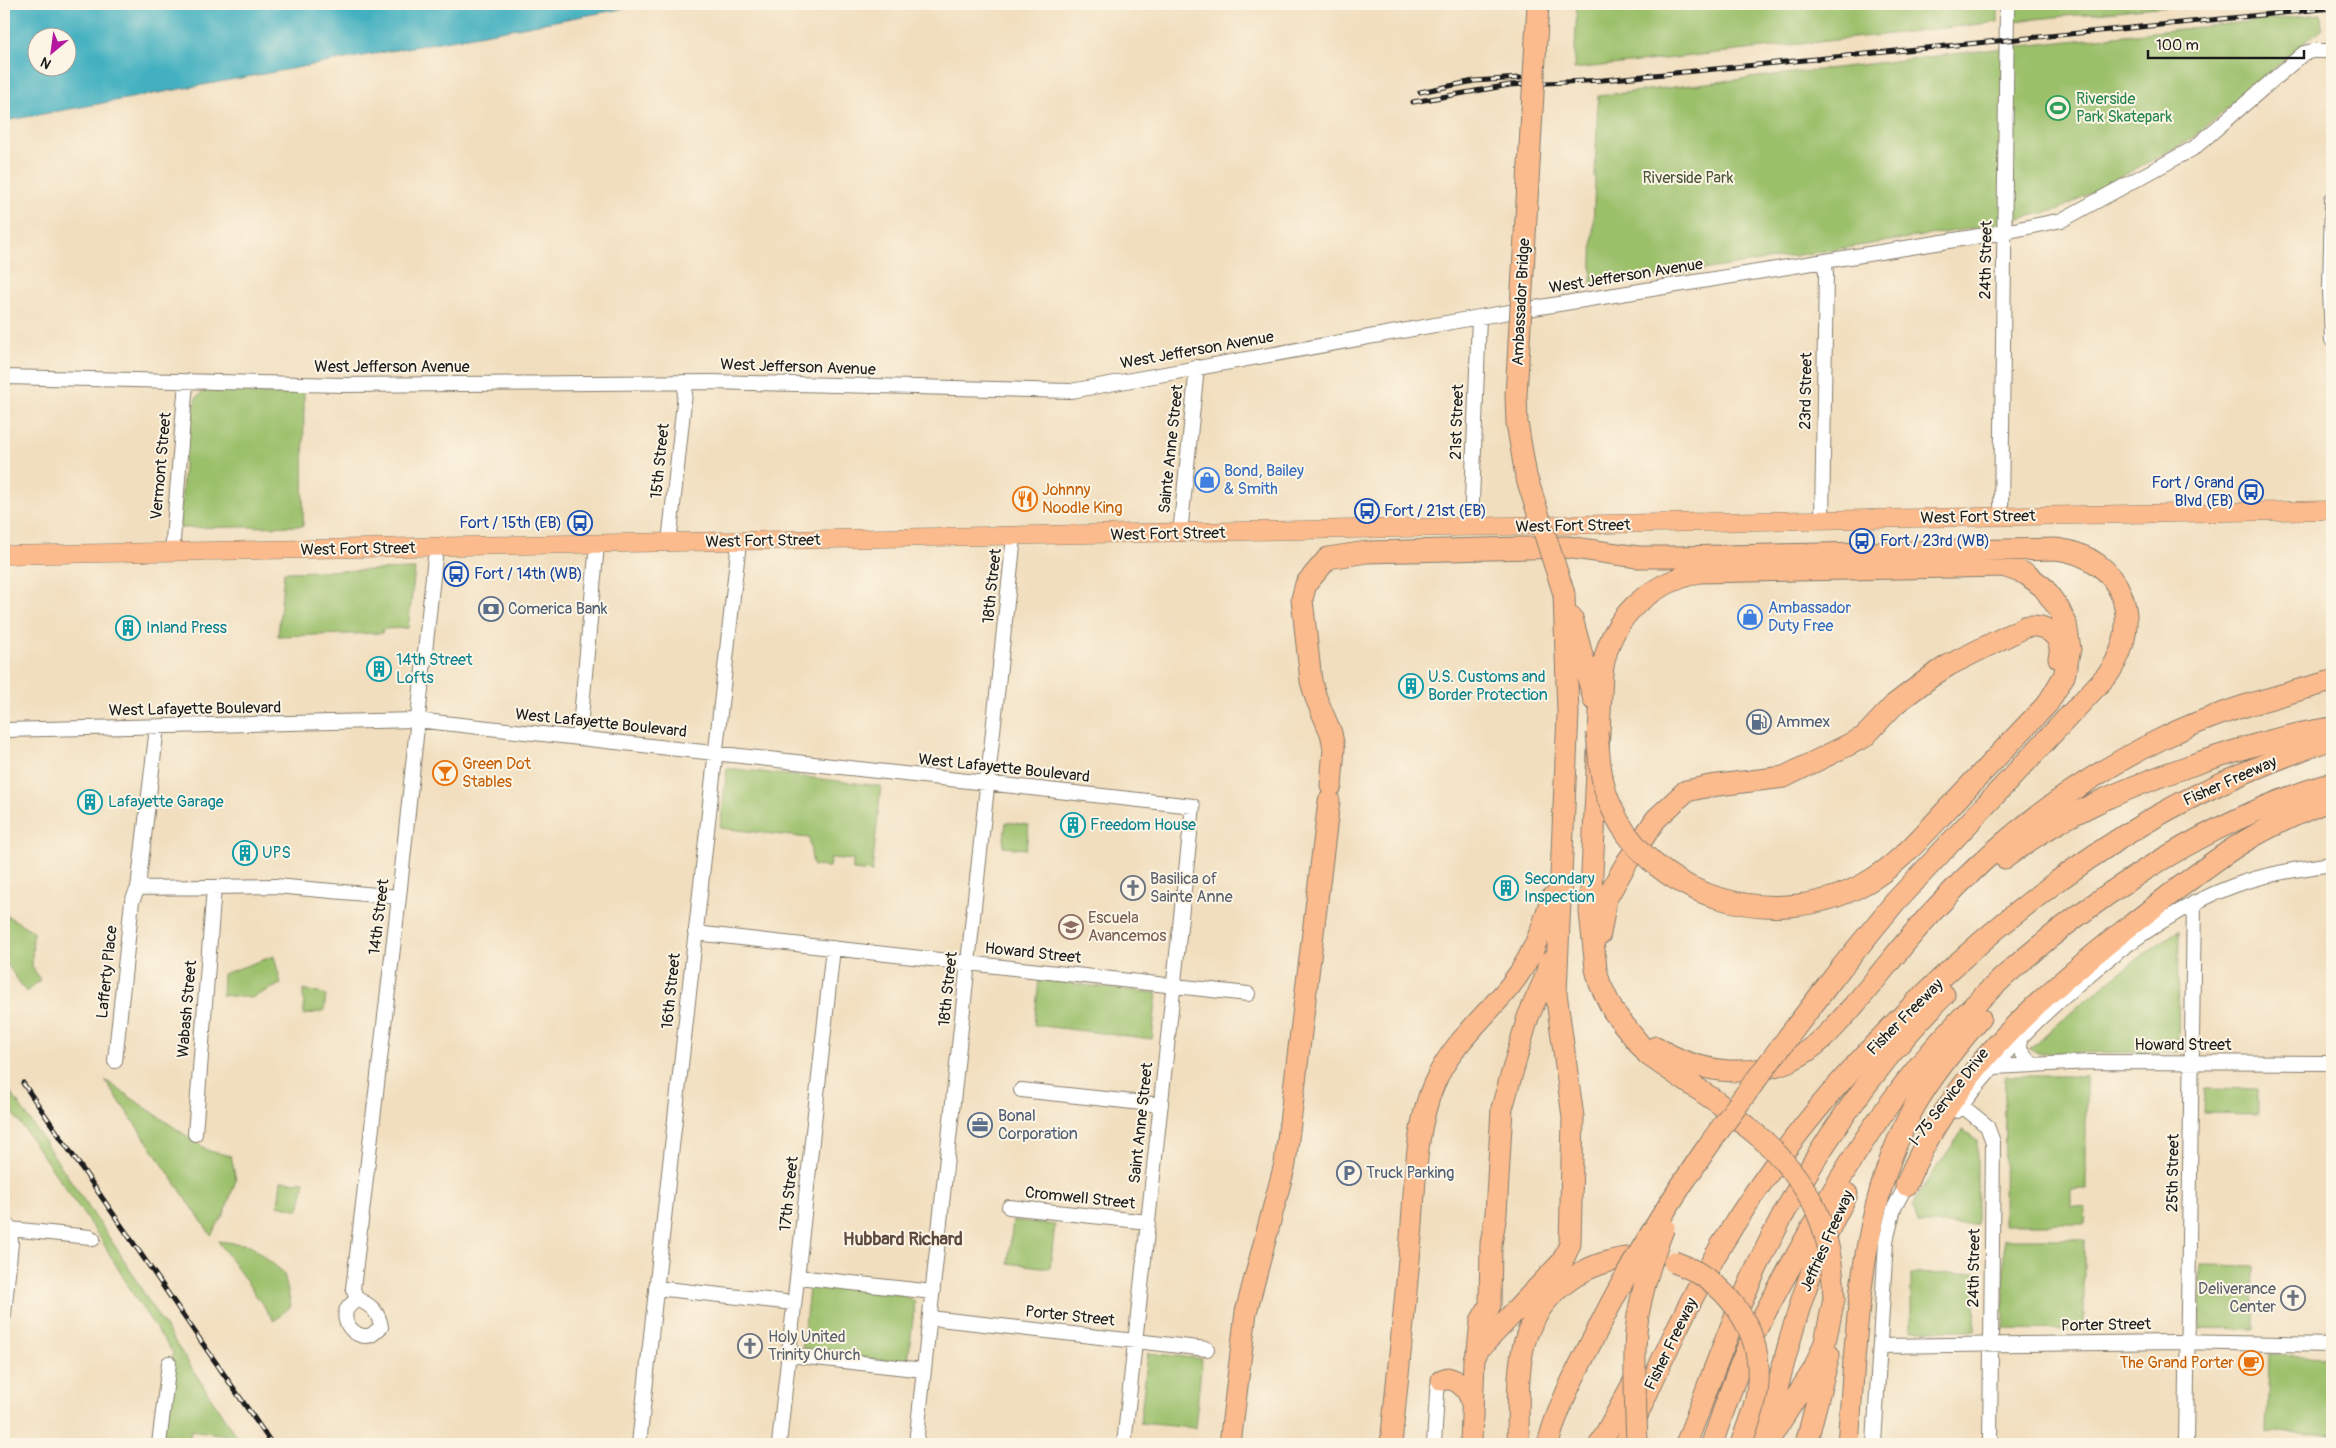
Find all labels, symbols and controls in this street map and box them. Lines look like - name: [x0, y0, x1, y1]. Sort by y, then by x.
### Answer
- north arrow: [28, 28, 78, 78]
- scale bar: [2148, 28, 2305, 60]
- text: 100 m: [2156, 36, 2199, 55]
- text: N: [38, 53, 54, 73]
- place label: Riverside Park Skatepark: [2076, 89, 2172, 127]
- sports icon: Riverside Park Skatepark: [2045, 95, 2071, 121]
- park label: Riverside Park: [1643, 168, 1734, 188]
- street label: 24th Street: [1975, 220, 1997, 300]
- street label: Ambassador Bridge: [1508, 238, 1534, 366]
- street label: West Jefferson Avenue: [1548, 254, 1704, 298]
- street label: West Jefferson Avenue: [1119, 327, 1275, 373]
- street label: 23rd Street: [1795, 352, 1817, 430]
- street label: West Jefferson Avenue: [720, 354, 876, 380]
- street label: West Jefferson Avenue: [314, 357, 470, 377]
- street label: Sainte Anne Street: [1154, 383, 1188, 514]
- street label: 21st Street: [1446, 383, 1468, 460]
- street label: Vermont Street: [146, 411, 176, 521]
- street label: 15th Street: [646, 422, 674, 500]
- place label: Bond, Bailey & Smith: [1224, 461, 1304, 499]
- shop icon: Bond, Bailey & Smith: [1194, 467, 1220, 493]
- place label: Fort / Grand Blvd (EB): [2152, 473, 2234, 511]
- bus stop icon: Fort / Grand Blvd (EB): [2238, 479, 2264, 505]
- place label: Johnny Noodle King: [1042, 480, 1122, 518]
- restaurant icon: Johnny Noodle King: [1012, 486, 1038, 512]
- bus stop icon: Fort / 21st (EB): [1354, 498, 1380, 524]
- place label: Fort / 21st (EB): [1384, 501, 1487, 521]
- street label: West Fort Street: [1920, 506, 2036, 528]
- bus stop icon: Fort / 15th (EB): [567, 510, 593, 536]
- place label: Fort / 15th (EB): [459, 513, 562, 533]
- street label: West Fort Street: [1515, 515, 1631, 537]
- street label: West Fort Street: [1110, 523, 1226, 545]
- bus stop icon: Fort / 23rd (WB): [1849, 528, 1875, 554]
- street label: West Fort Street: [705, 530, 821, 552]
- place label: Fort / 23rd (WB): [1880, 531, 1990, 551]
- street label: West Fort Street: [300, 538, 416, 560]
- street label: 18th Street: [978, 547, 1006, 624]
- bus stop icon: Fort / 14th (WB): [443, 561, 469, 587]
- place label: Fort / 14th (WB): [474, 564, 583, 584]
- bank icon: Comerica Bank: [478, 596, 504, 622]
- place label: Ambassador Duty Free: [1768, 598, 1851, 636]
- place label: Comerica Bank: [508, 599, 608, 619]
- shop icon: Ambassador Duty Free: [1737, 604, 1763, 630]
- building icon: Inland Press: [115, 615, 141, 641]
- place label: Inland Press: [146, 618, 227, 638]
- place label: 14th Street Lofts: [396, 650, 473, 688]
- building icon: 14th Street Lofts: [366, 656, 392, 682]
- place label: U.S. Customs and Border Protection: [1428, 667, 1548, 705]
- building icon: U.S. Customs and Border Protection: [1398, 673, 1424, 699]
- street label: West Lafayette Boulevard: [109, 697, 281, 721]
- street label: West Lafayette Boulevard: [514, 704, 688, 742]
- fuel station icon: Ammex: [1746, 709, 1772, 735]
- place label: Ammex: [1776, 712, 1830, 732]
- street label: West Lafayette Boulevard: [917, 749, 1091, 787]
- street label: Fisher Freeway: [2180, 751, 2280, 810]
- place label: Green Dot Stables: [462, 754, 532, 792]
- bar icon: Green Dot Stables: [432, 760, 458, 786]
- building icon: Lafayette Garage: [77, 789, 103, 815]
- place label: Lafayette Garage: [108, 792, 224, 812]
- building icon: Freedom House: [1060, 812, 1086, 838]
- place label: Freedom House: [1090, 815, 1196, 835]
- building icon: UPS: [232, 840, 258, 866]
- place label: UPS: [262, 843, 291, 863]
- place label: Basilica of Sainte Anne: [1150, 869, 1233, 907]
- place label: Secondary Inspection: [1524, 869, 1595, 907]
- church icon: Basilica of Sainte Anne: [1120, 875, 1146, 901]
- building icon: Secondary Inspection: [1493, 875, 1519, 901]
- street label: 14th Street: [364, 877, 394, 956]
- place label: Escuela Avancemos: [1088, 908, 1166, 946]
- school or university icon: Escuela Avancemos: [1058, 914, 1084, 940]
- street label: Lafferty Place: [92, 924, 122, 1019]
- street label: Howard Street: [984, 938, 1083, 968]
- street label: 18th Street: [934, 950, 962, 1027]
- street label: 16th Street: [657, 951, 685, 1030]
- street label: Wabash Street: [173, 959, 201, 1059]
- street label: Fisher Freeway: [1863, 974, 1948, 1059]
- street label: Howard Street: [2135, 1035, 2232, 1055]
- street label: I-75 Service Drive: [1905, 1044, 1993, 1150]
- street label: Saint Anne Street: [1125, 1061, 1157, 1184]
- place label: Bonal Corporation: [998, 1106, 1078, 1144]
- office icon: Bonal Corporation: [967, 1112, 993, 1138]
- street label: 25th Street: [2162, 1133, 2184, 1212]
- street label: 17th Street: [775, 1155, 803, 1233]
- parking icon: Truck Parking: [1336, 1160, 1362, 1186]
- place label: Truck Parking: [1366, 1163, 1454, 1183]
- street label: Cromwell Street: [1024, 1182, 1137, 1214]
- street label: Jeffries Freeway: [1796, 1187, 1858, 1295]
- district label: Hubbard Richard: [843, 1228, 963, 1251]
- street label: 24th Street: [1963, 1228, 1985, 1308]
- place label: Deliverance Center: [2198, 1279, 2276, 1317]
- church icon: Deliverance Center: [2280, 1285, 2306, 1311]
- street label: Fisher Freeway: [1640, 1294, 1702, 1393]
- street label: Porter Street: [1024, 1301, 1116, 1331]
- street label: Porter Street: [2061, 1314, 2152, 1336]
- place label: Holy United Trinity Church: [768, 1327, 860, 1365]
- church icon: Holy United Trinity Church: [737, 1333, 763, 1359]
- cafe icon: The Grand Porter: [2238, 1350, 2264, 1376]
- place label: The Grand Porter: [2119, 1353, 2234, 1373]

